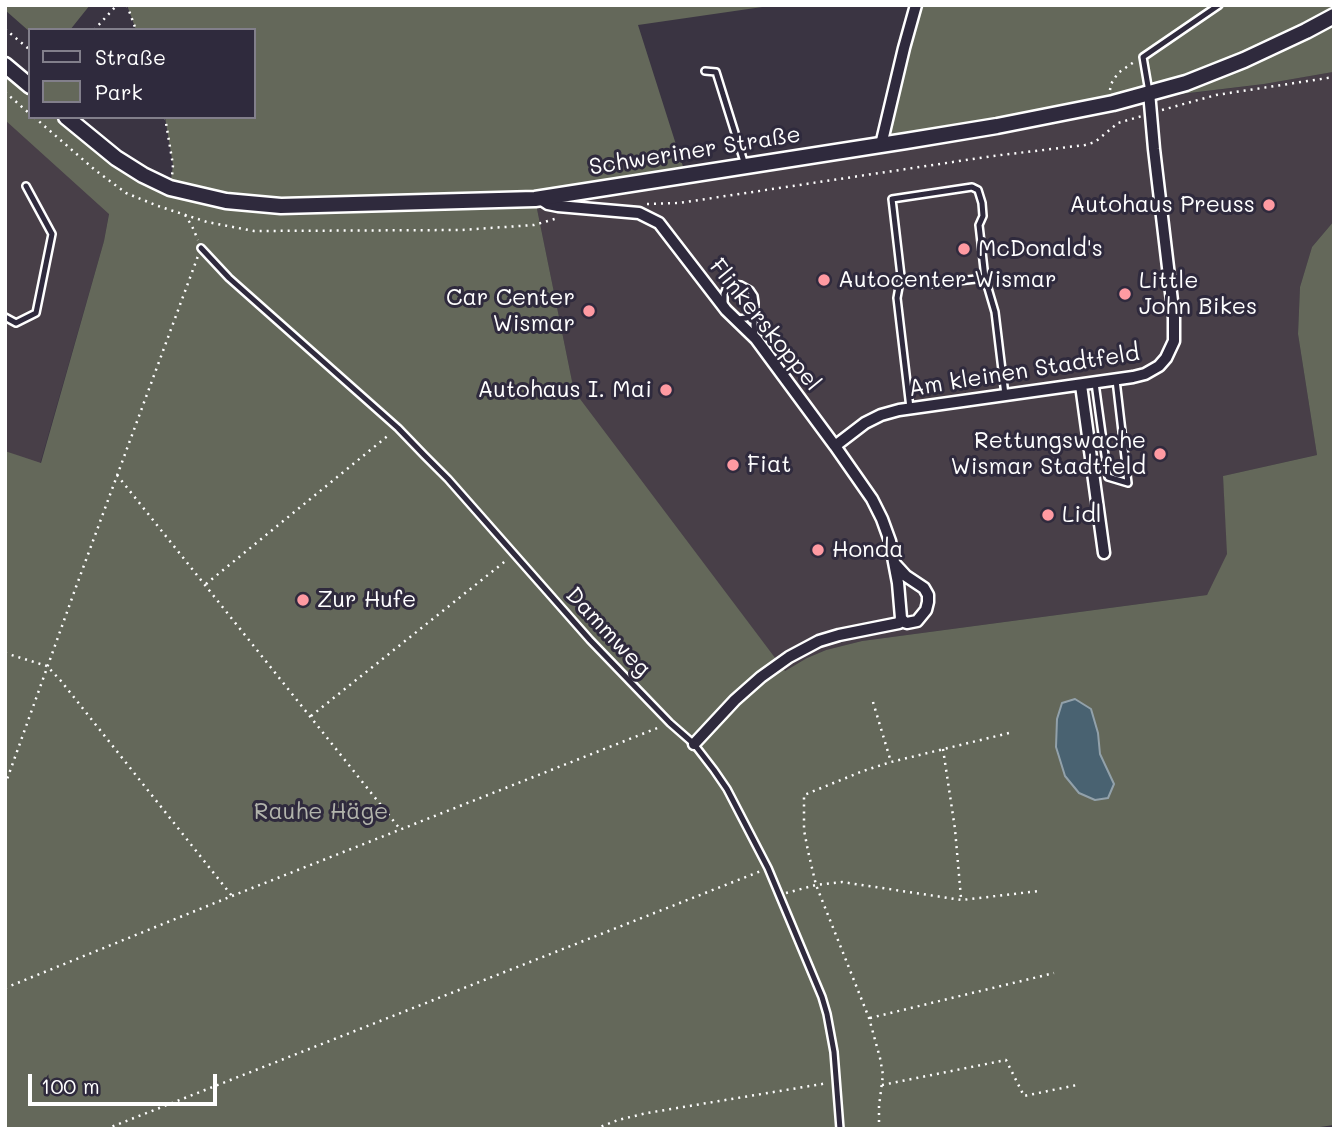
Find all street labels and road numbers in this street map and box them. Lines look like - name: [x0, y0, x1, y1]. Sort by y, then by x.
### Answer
- street label: Schweriner Straße: [587, 121, 803, 181]
- street label: Flinkerskoppel: [703, 253, 827, 397]
- street label: Am kleinen Stadtfeld: [906, 339, 1142, 403]
- street label: Dammweg: [560, 582, 656, 682]

